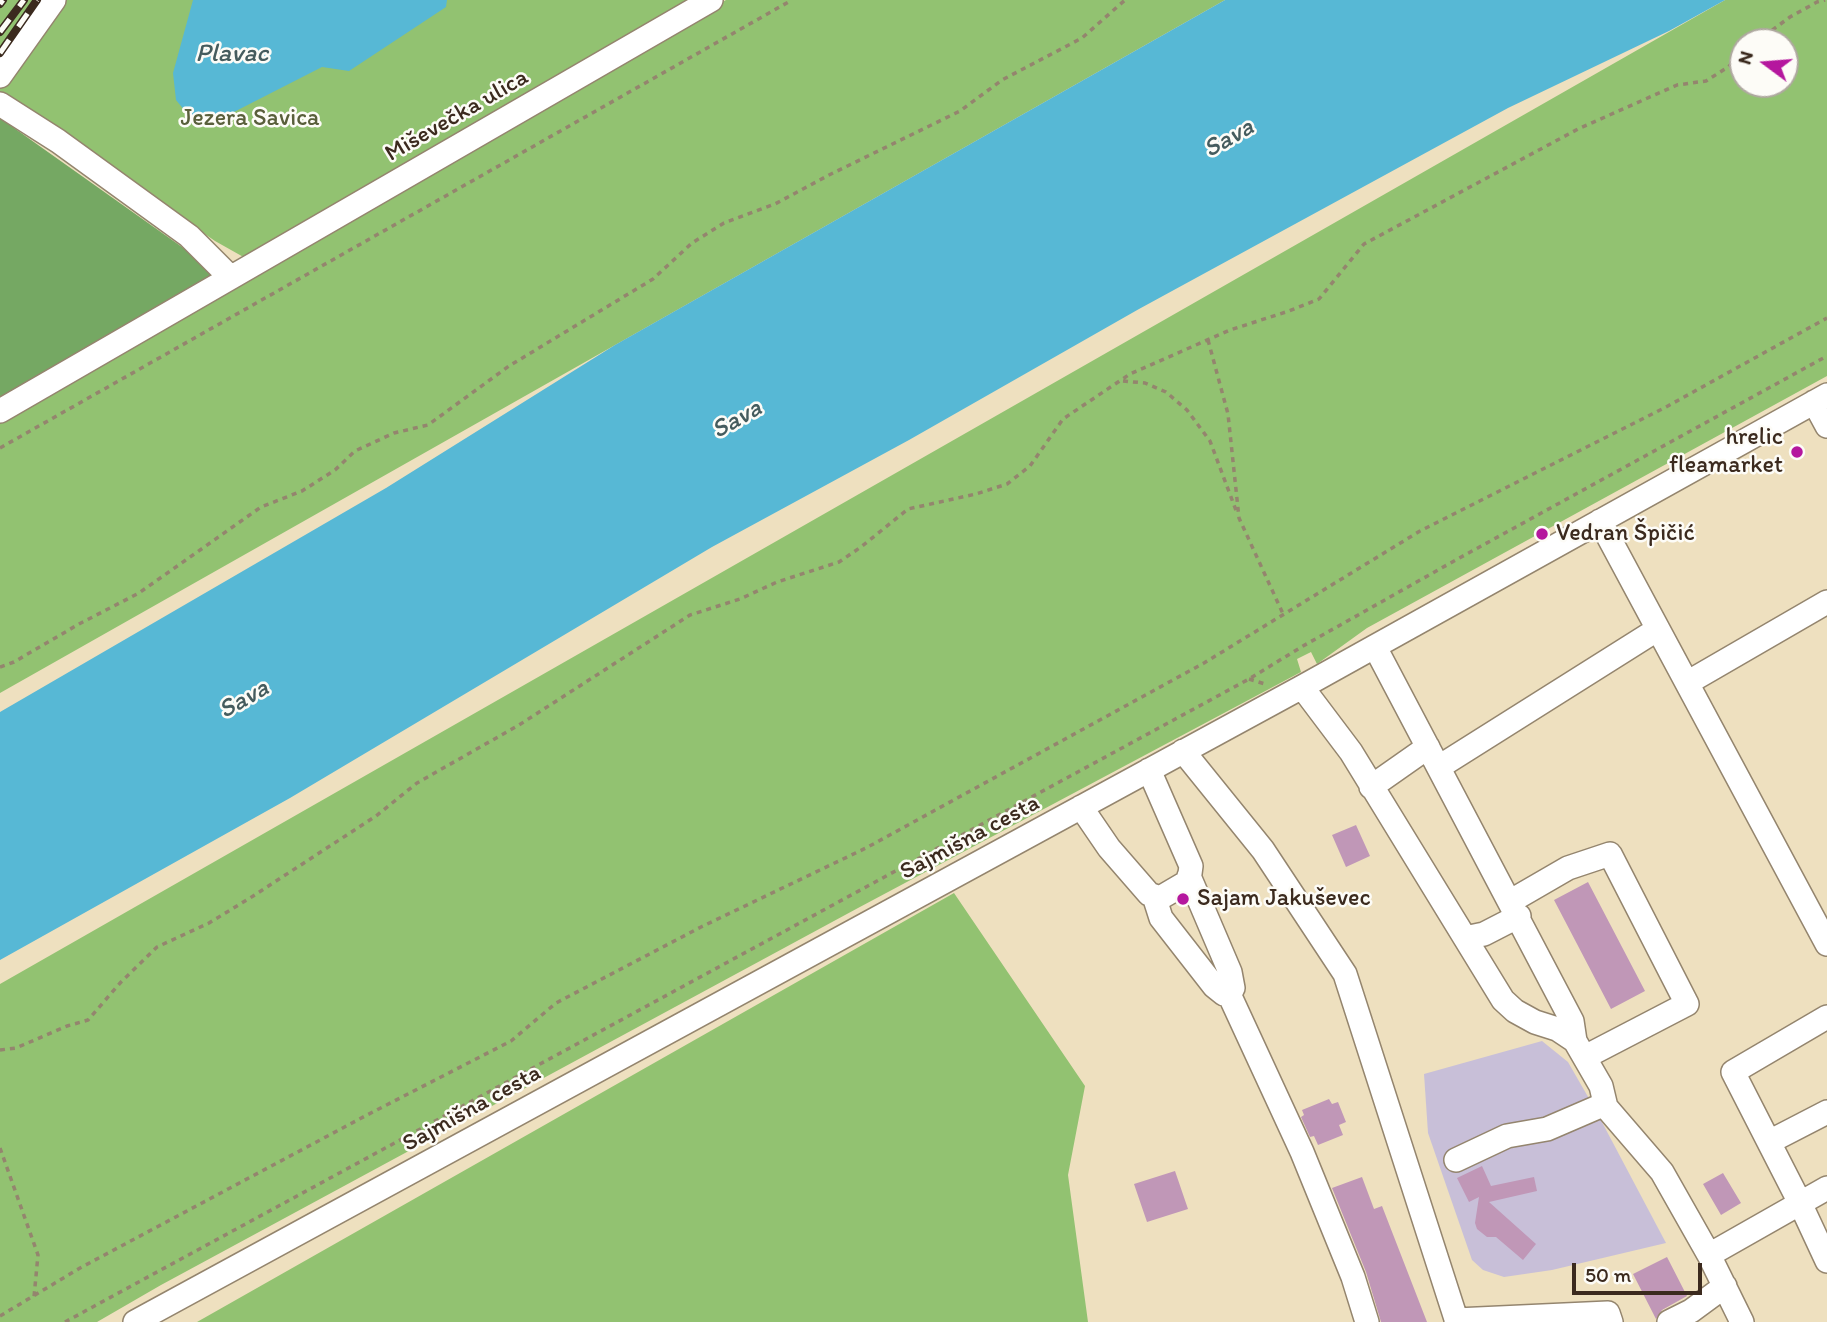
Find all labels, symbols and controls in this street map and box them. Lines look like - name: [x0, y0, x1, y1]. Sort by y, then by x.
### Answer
- north arrow: [1729, 28, 1799, 98]
- water label: Plavac: [196, 38, 268, 70]
- text: N: [1732, 48, 1758, 67]
- street label: Miševečka ulica: [380, 63, 534, 169]
- park label: Jezera Savica: [180, 105, 320, 133]
- water label: Sava: [1198, 112, 1260, 166]
- water label: Sava: [706, 393, 768, 447]
- place label: hrelic fleamarket: [1669, 424, 1783, 480]
- marker: hrelic fleamarket: [1789, 444, 1805, 460]
- place label: Vedran Špičić: [1556, 520, 1695, 548]
- marker: Vedran Špičić: [1534, 526, 1550, 542]
- water label: Sava: [213, 673, 275, 727]
- street label: Sajmišna cesta: [895, 789, 1045, 887]
- place label: Sajam Jakuševec: [1197, 885, 1371, 913]
- marker: Sajam Jakuševec: [1175, 891, 1191, 907]
- street label: Sajmišna cesta: [398, 1059, 546, 1159]
- scale bar: [1575, 1248, 1704, 1292]
- text: 50 m: [1585, 1262, 1631, 1287]

